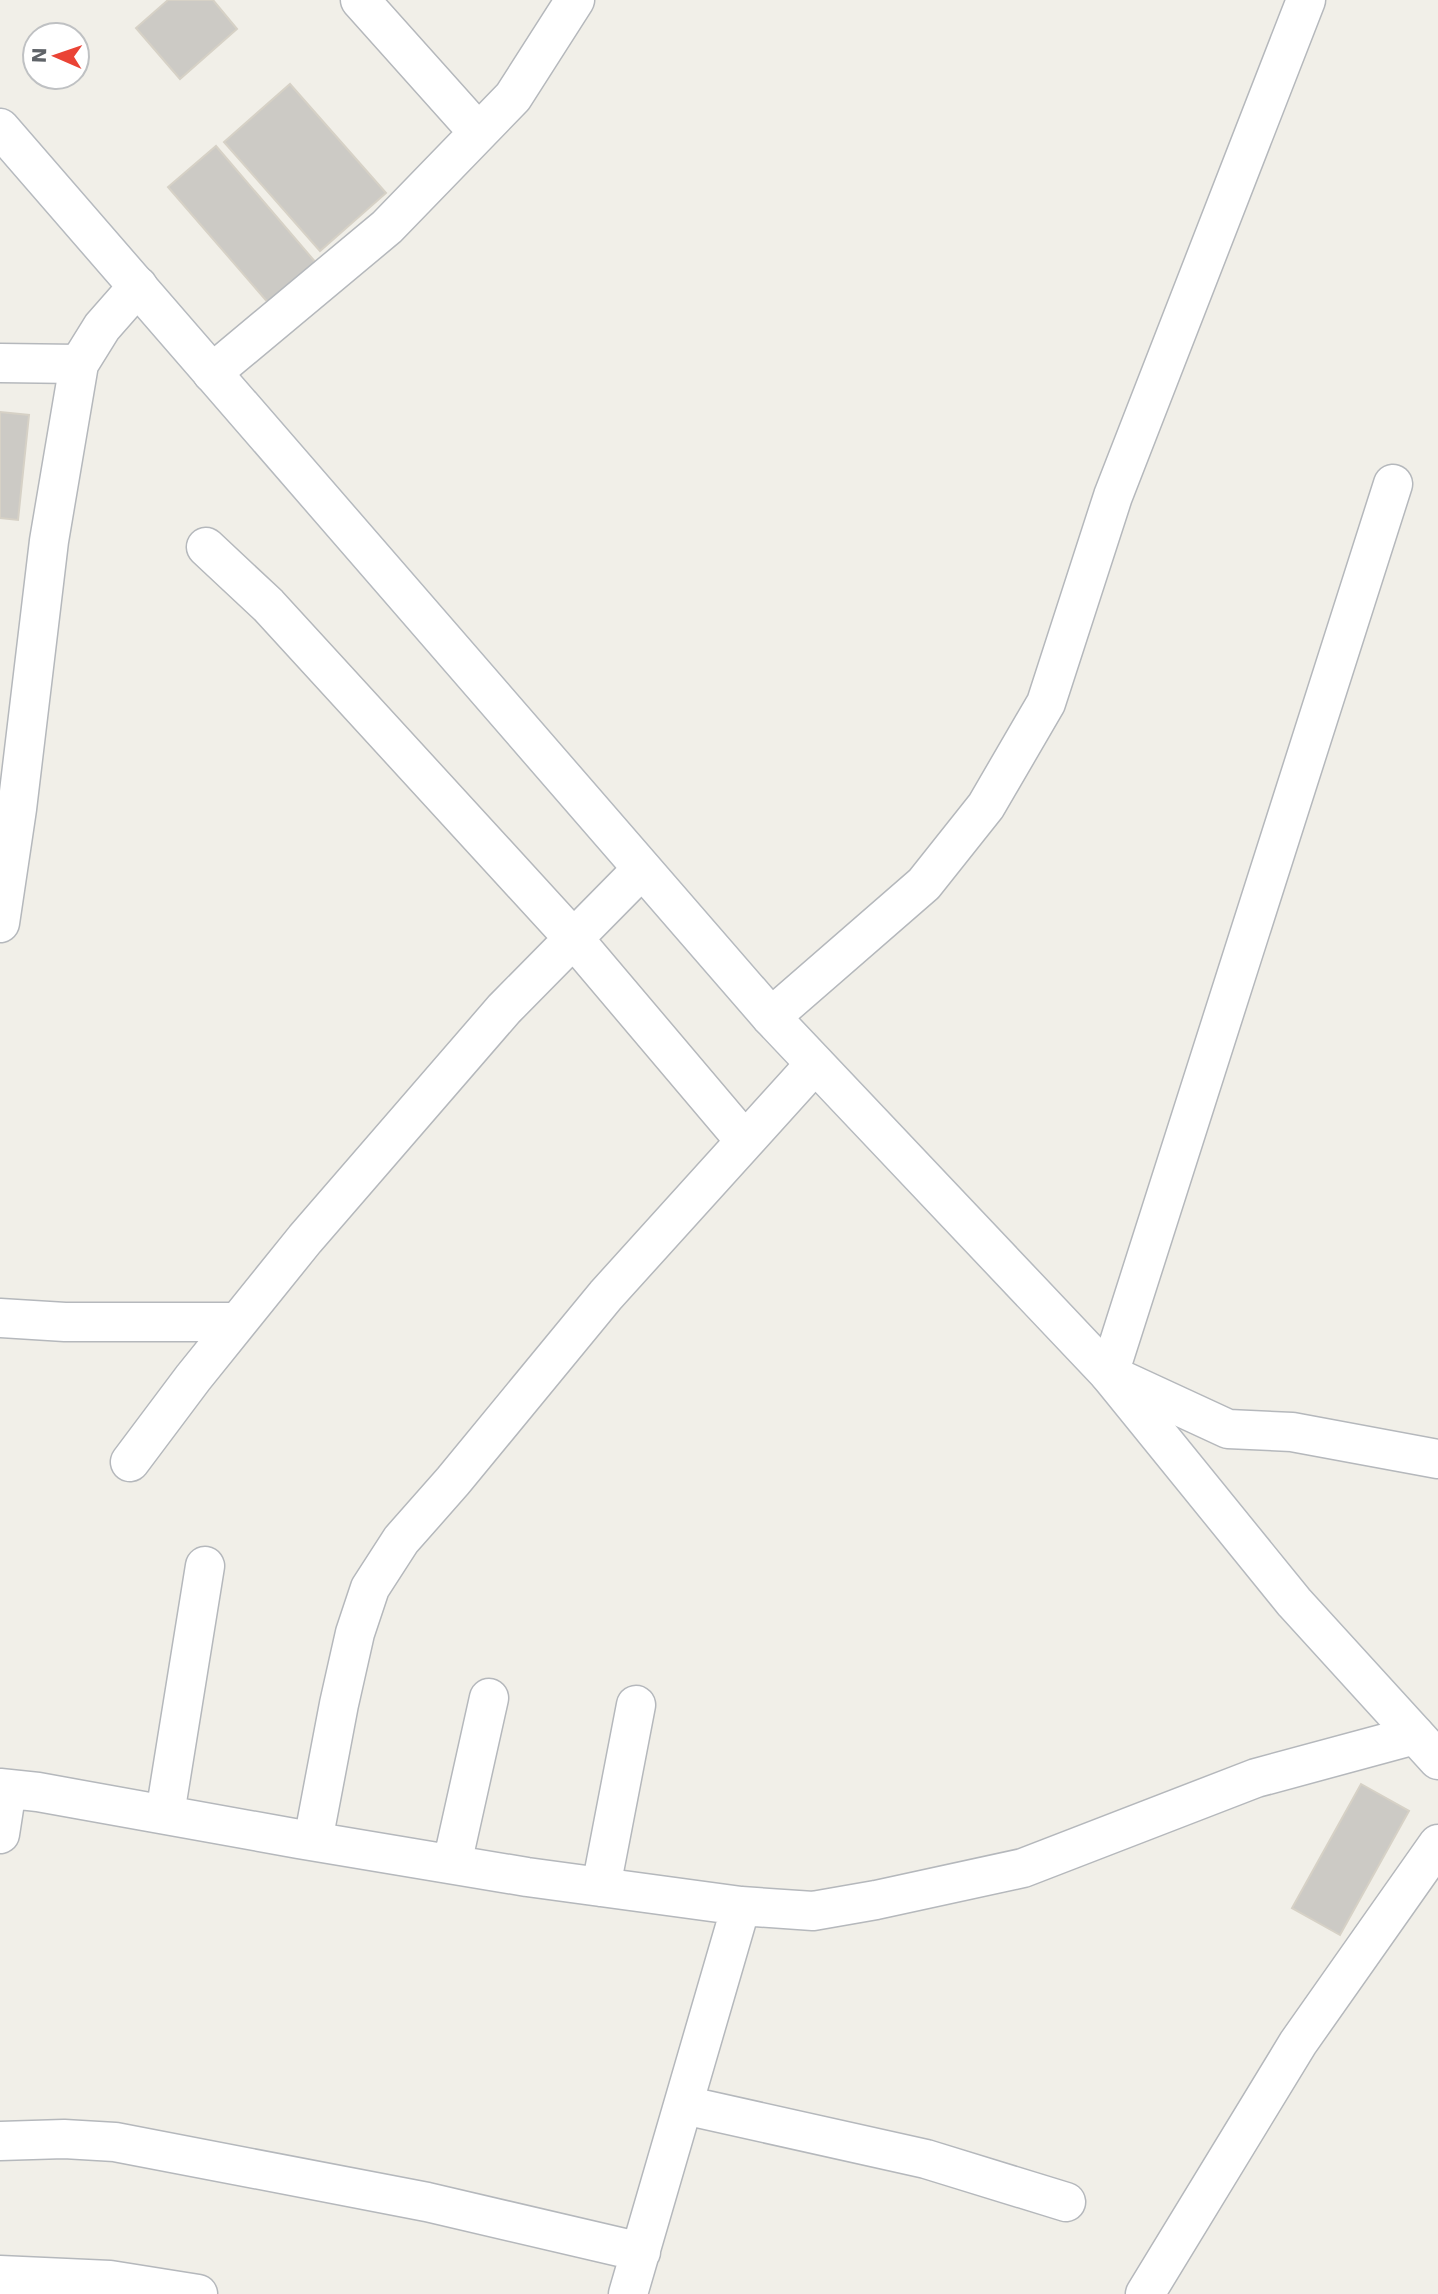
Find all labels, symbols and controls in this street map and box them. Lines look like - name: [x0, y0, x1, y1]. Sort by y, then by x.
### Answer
- north arrow: [21, 21, 91, 91]
- text: N: [28, 47, 50, 64]

